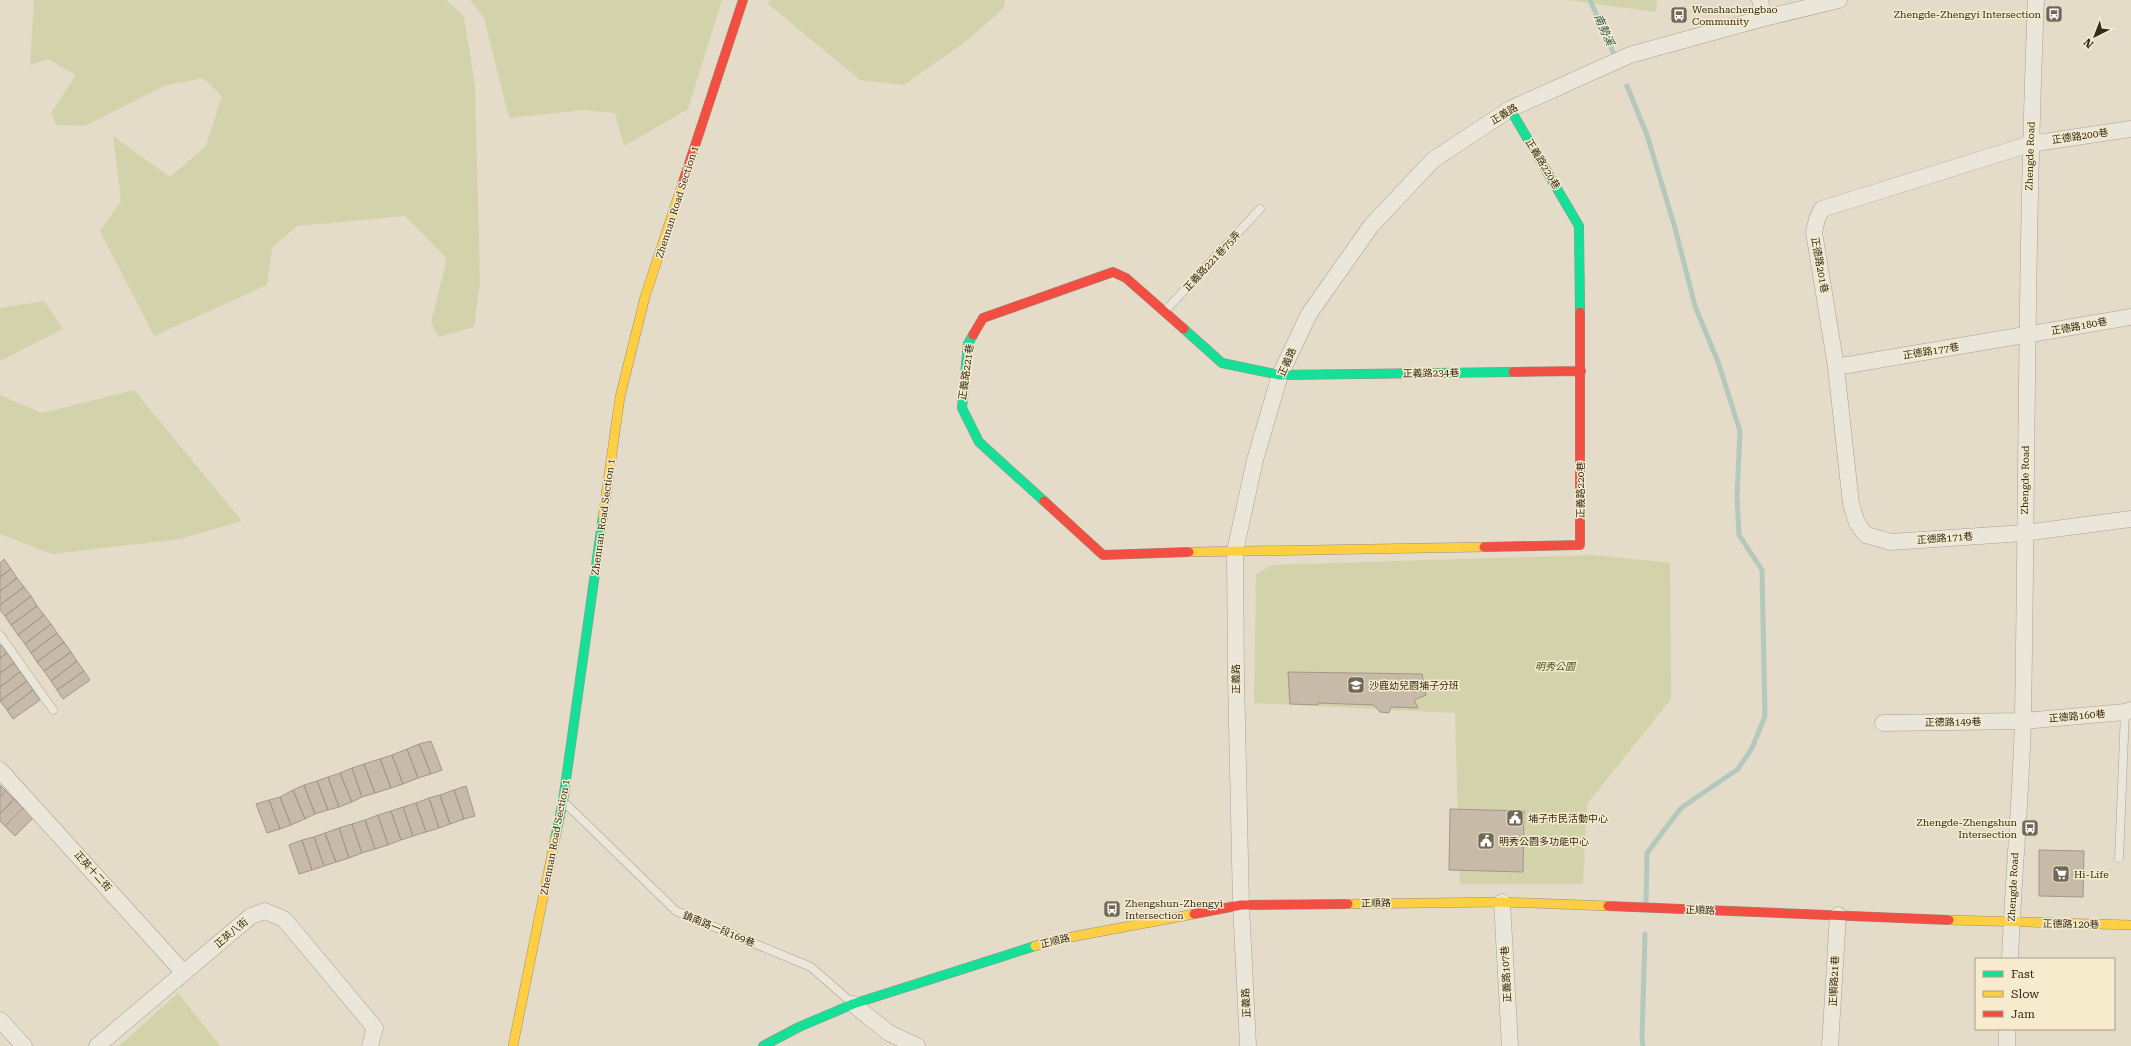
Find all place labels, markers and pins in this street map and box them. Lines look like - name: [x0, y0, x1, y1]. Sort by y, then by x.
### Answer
- place label: Wenshachengbao Community: [1692, 4, 1778, 27]
- bus stop icon: Zhengde-Zhengyi Intersection: [2044, 4, 2064, 24]
- bus stop icon: Wenshachengbao Community: [1669, 5, 1689, 25]
- place label: Zhengde-Zhengyi Intersection: [1894, 9, 2042, 20]
- school or university icon: 沙鹿幼兒園埔子分班: [1346, 675, 1366, 695]
- place label: 沙鹿幼兒園埔子分班: [1369, 680, 1459, 691]
- public building icon: 埔子市民活動中心: [1505, 808, 1525, 828]
- place label: 埔子市民活動中心: [1528, 813, 1608, 824]
- place label: Zhengde-Zhengshun Intersection: [1917, 817, 2018, 840]
- bus stop icon: Zhengde-Zhengshun Intersection: [2020, 818, 2040, 838]
- public building icon: 明秀公園多功能中心: [1476, 831, 1496, 851]
- place label: 明秀公園多功能中心: [1499, 836, 1589, 847]
- supermarket icon: Hi-Life: [2051, 864, 2071, 884]
- place label: Hi-Life: [2074, 869, 2109, 880]
- place label: Zhengshun-Zhengyi Intersection: [1125, 898, 1223, 921]
- bus stop icon: Zhengshun-Zhengyi Intersection: [1102, 899, 1122, 919]

